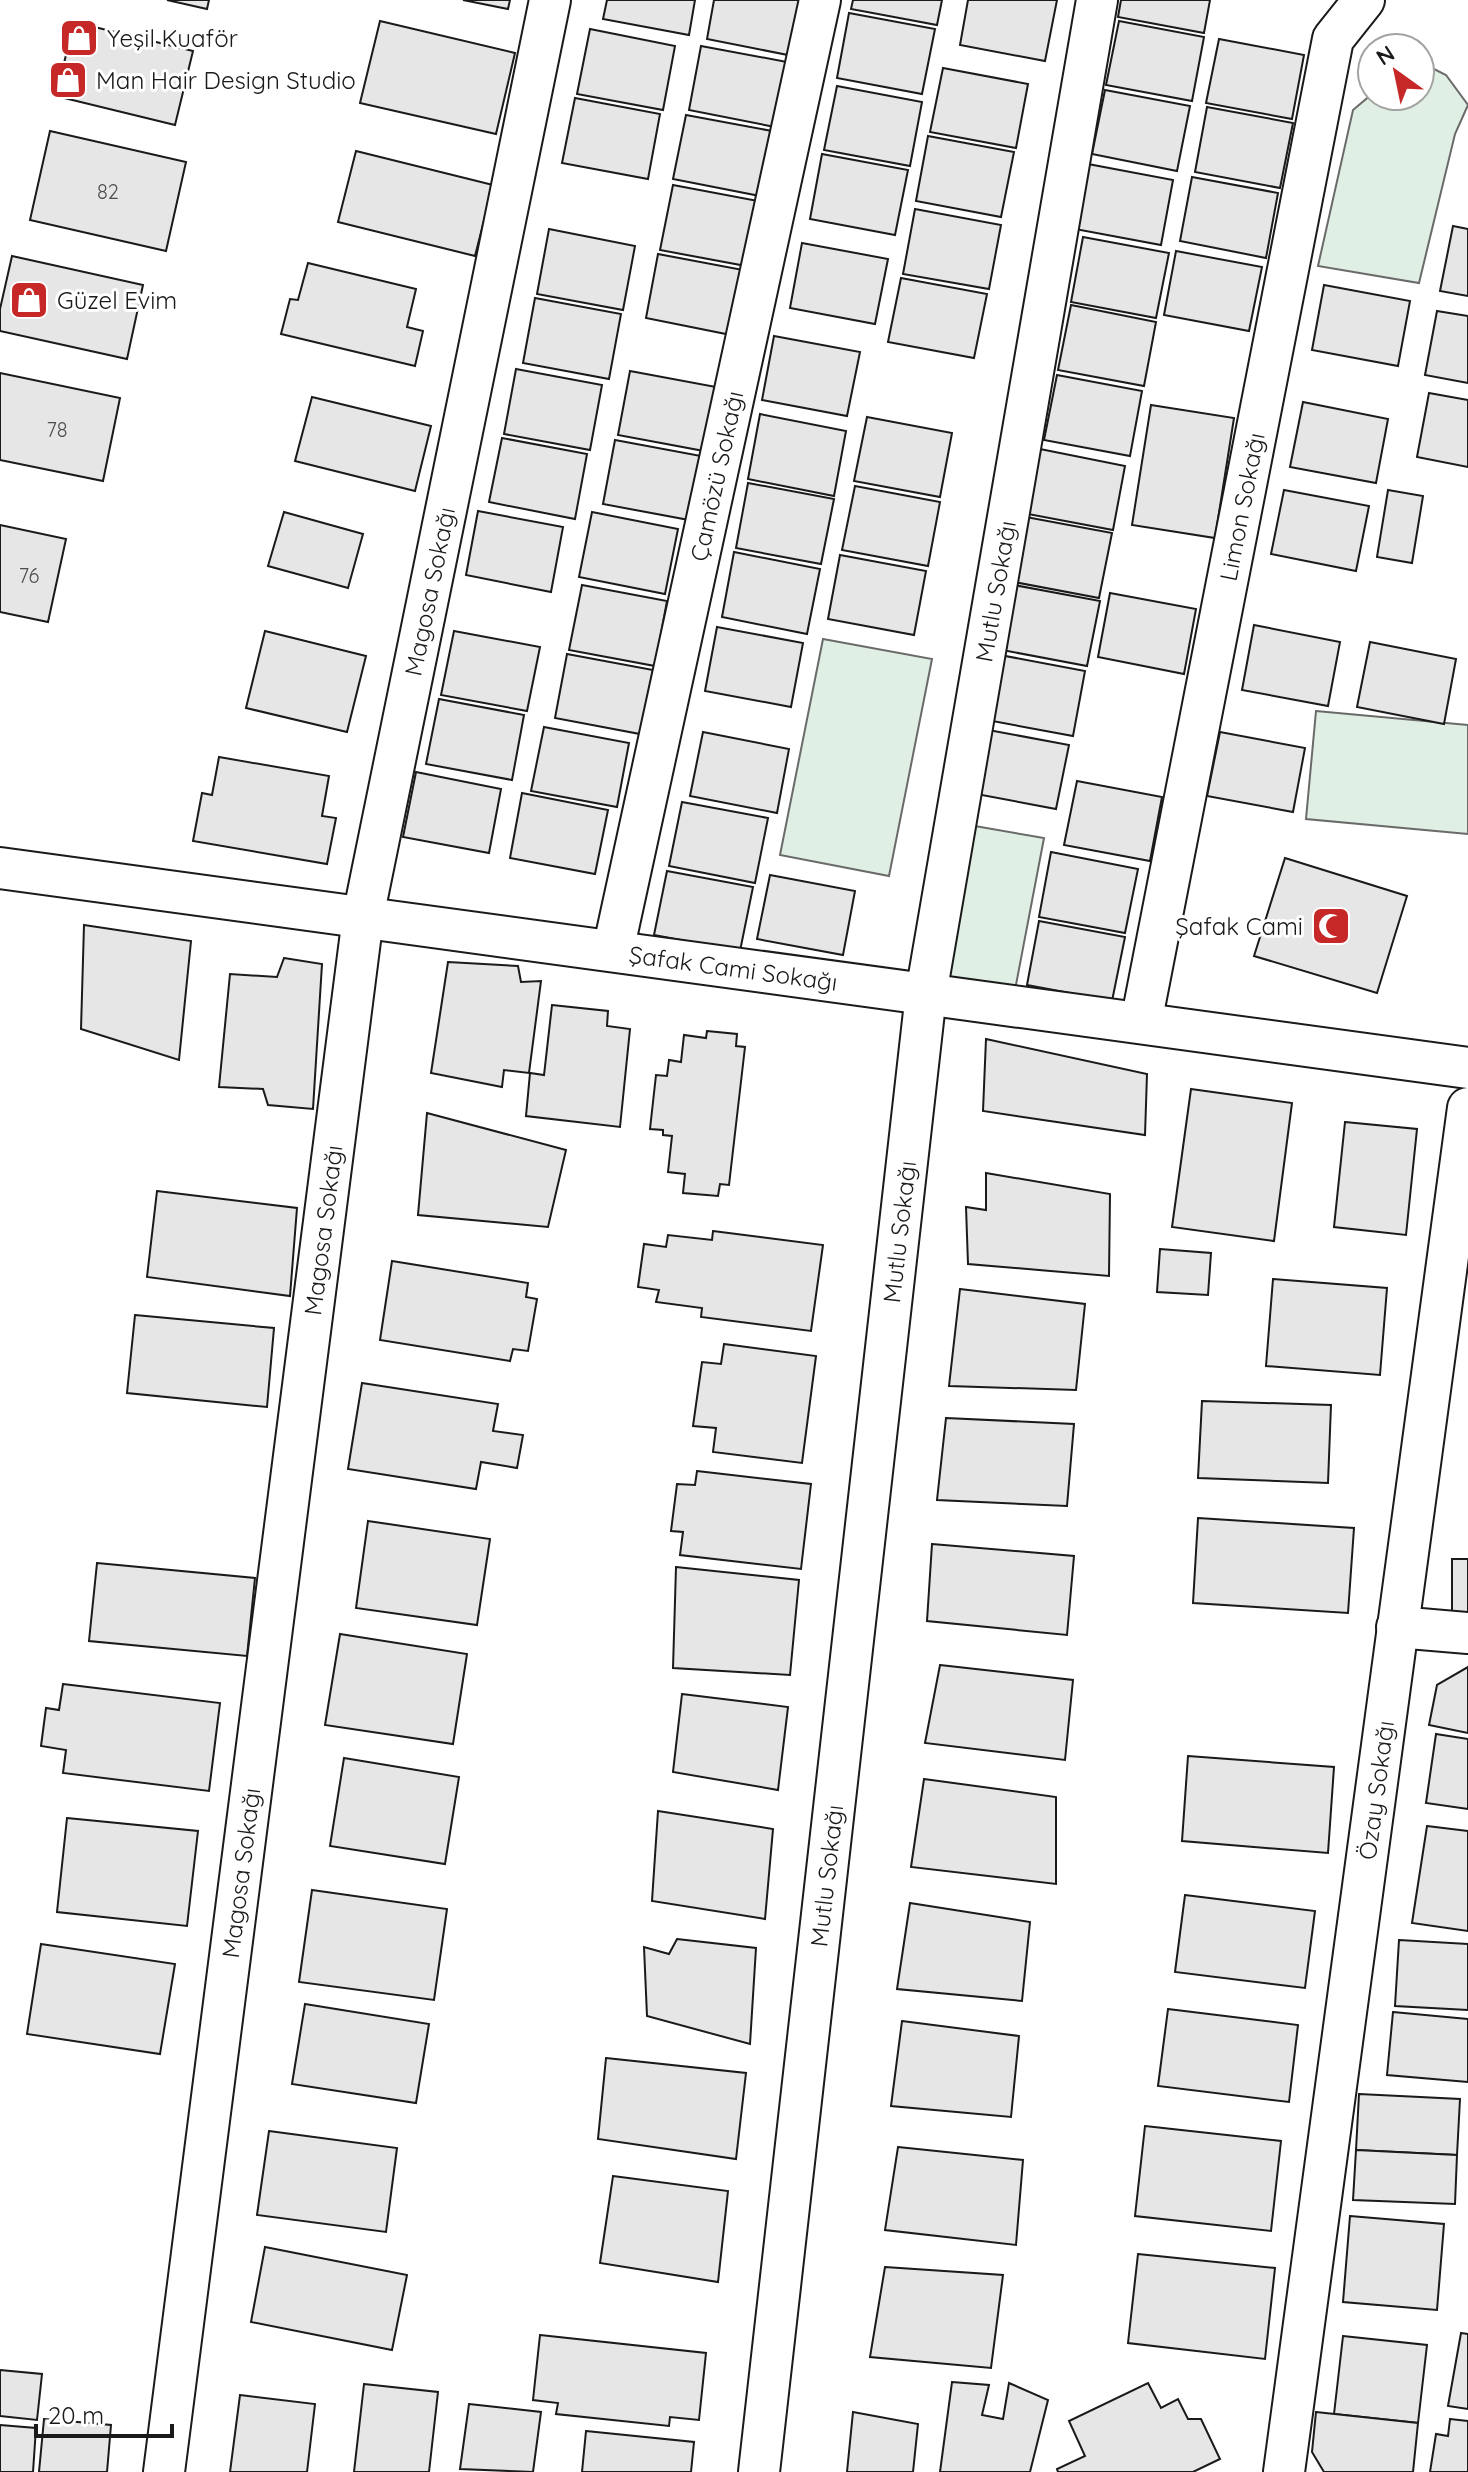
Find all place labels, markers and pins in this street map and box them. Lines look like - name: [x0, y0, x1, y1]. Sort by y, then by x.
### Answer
- shop icon: Yeşil Kuaför: [58, 17, 100, 59]
- place label: Yeşil Kuaför: [107, 23, 238, 53]
- shop icon: Man Hair Design Studio: [47, 59, 89, 101]
- place label: Man Hair Design Studio: [96, 65, 356, 95]
- shop icon: Güzel Evim: [8, 279, 50, 321]
- place label: Güzel Evim: [57, 285, 177, 315]
- mosque icon: Şafak Cami: [1310, 905, 1352, 947]
- place label: Şafak Cami: [1175, 911, 1303, 941]

